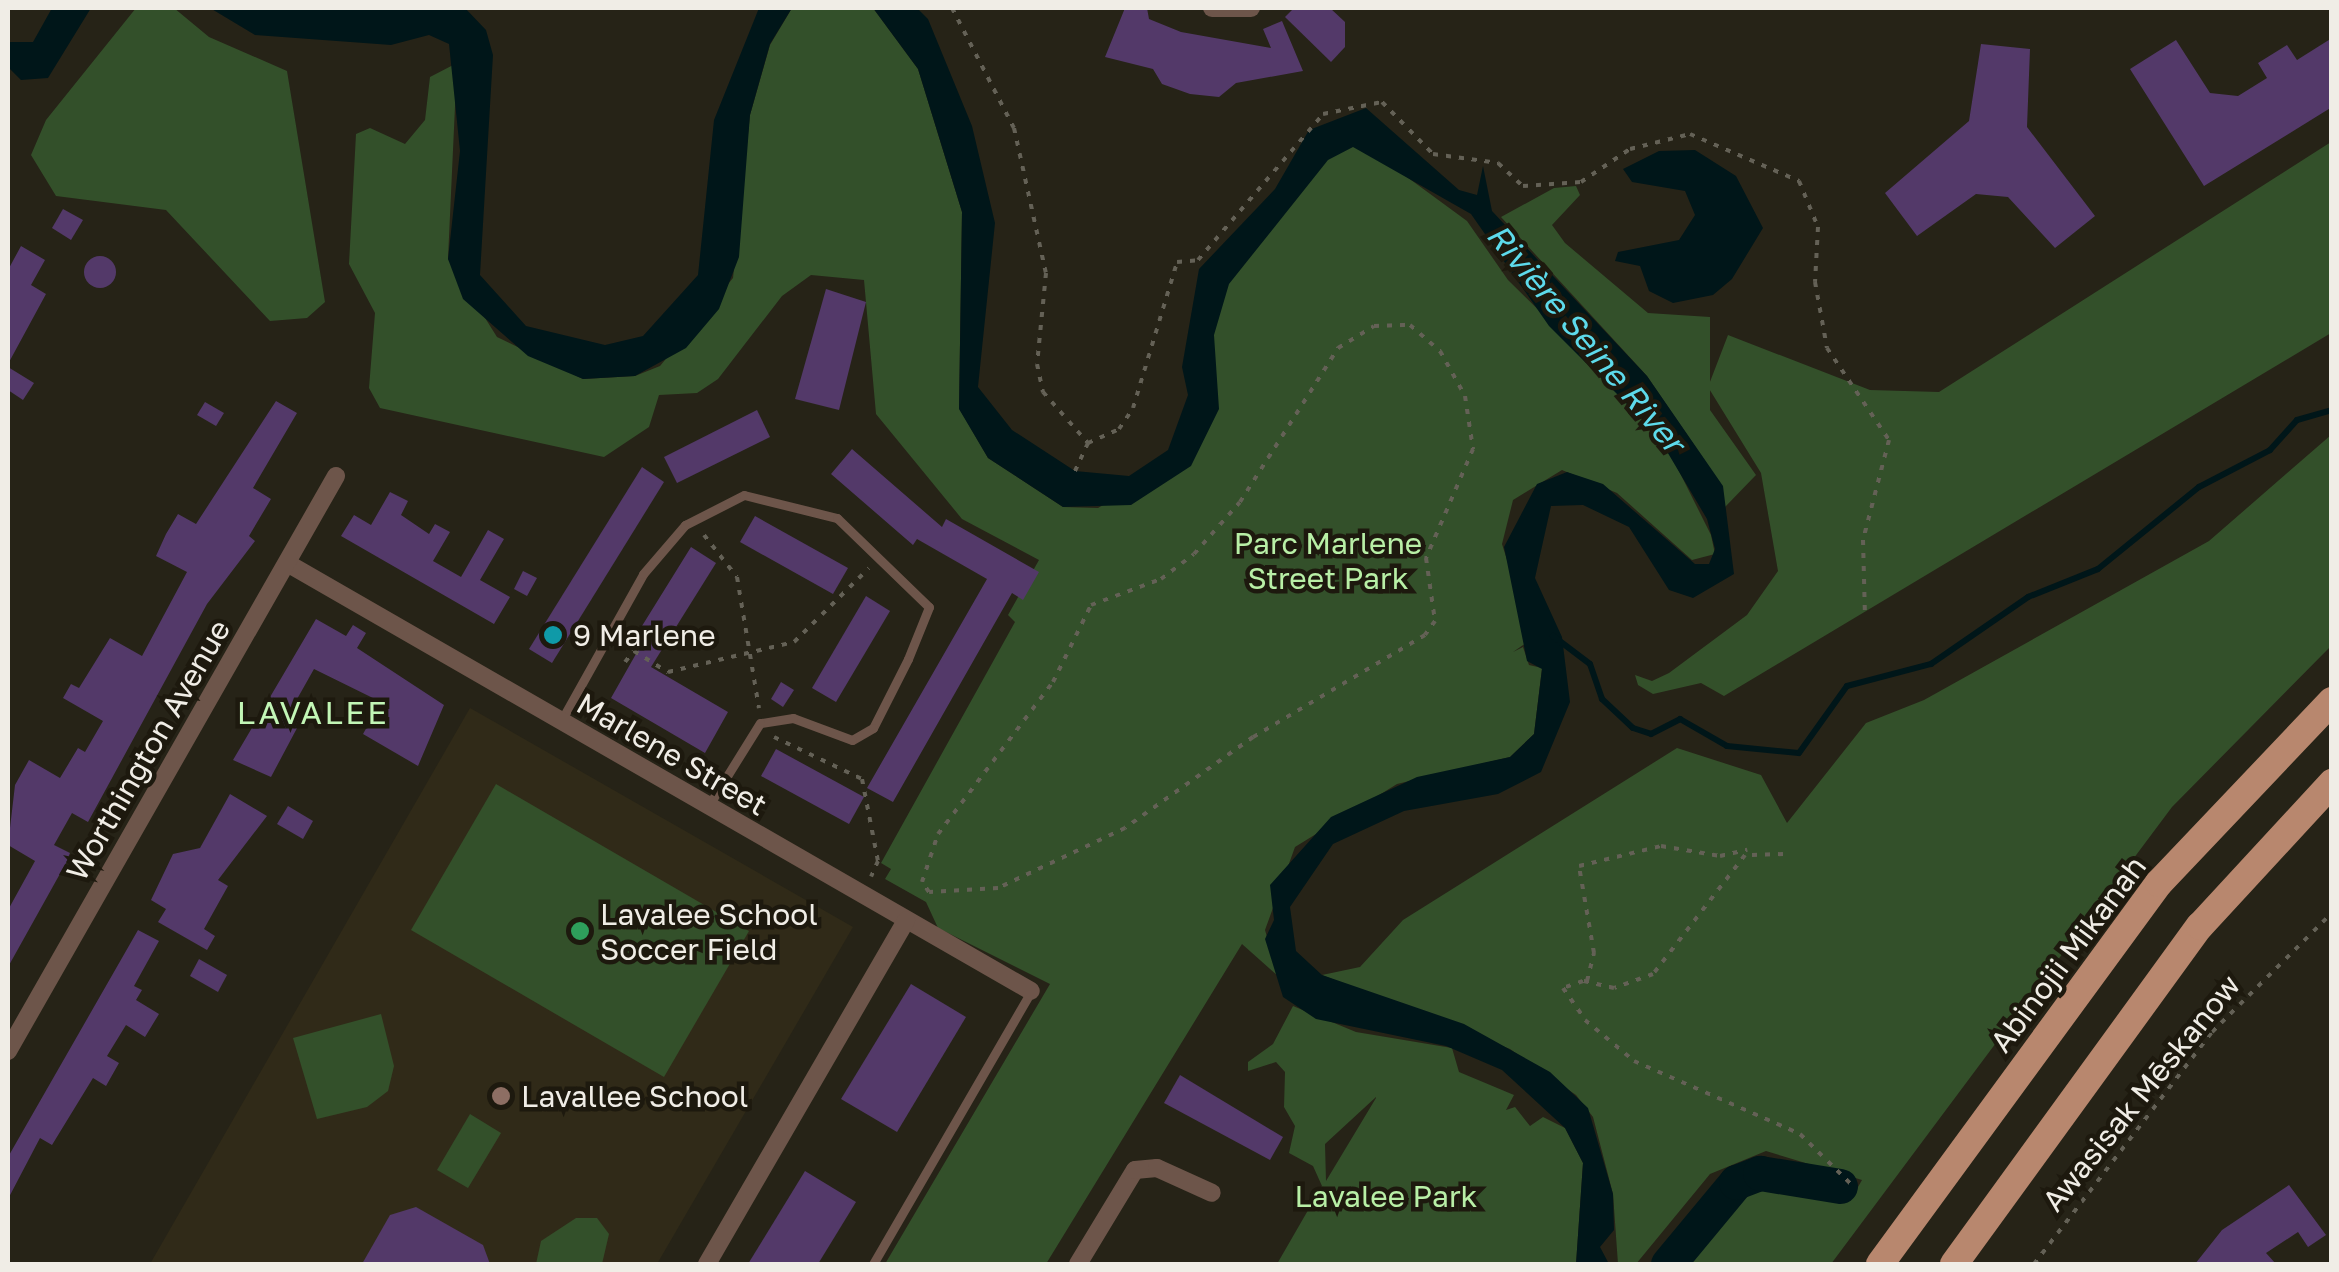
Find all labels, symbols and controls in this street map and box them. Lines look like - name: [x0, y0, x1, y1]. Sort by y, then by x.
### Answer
- water label: Rivière Seine River: [1479, 216, 1693, 460]
- park label: Parc Marlene Street Park: [1234, 525, 1422, 596]
- street label: Worthington Avenue: [59, 613, 237, 887]
- place label: 9 Marlene: [573, 617, 716, 653]
- marker: 9 Marlene: [542, 624, 564, 646]
- street label: Marlene Street: [571, 685, 773, 823]
- district label: LAVALEE: [237, 693, 389, 731]
- street label: Abinojii Mikanah: [1983, 849, 2153, 1059]
- place label: Lavalee School Soccer Field: [600, 896, 818, 966]
- marker: Lavalee School Soccer Field: [569, 920, 591, 942]
- street label: Awasisak Mēskanow: [2035, 968, 2247, 1218]
- place label: Lavallee School: [521, 1078, 748, 1114]
- marker: Lavallee School: [490, 1085, 512, 1107]
- park label: Lavalee Park: [1294, 1178, 1478, 1214]

